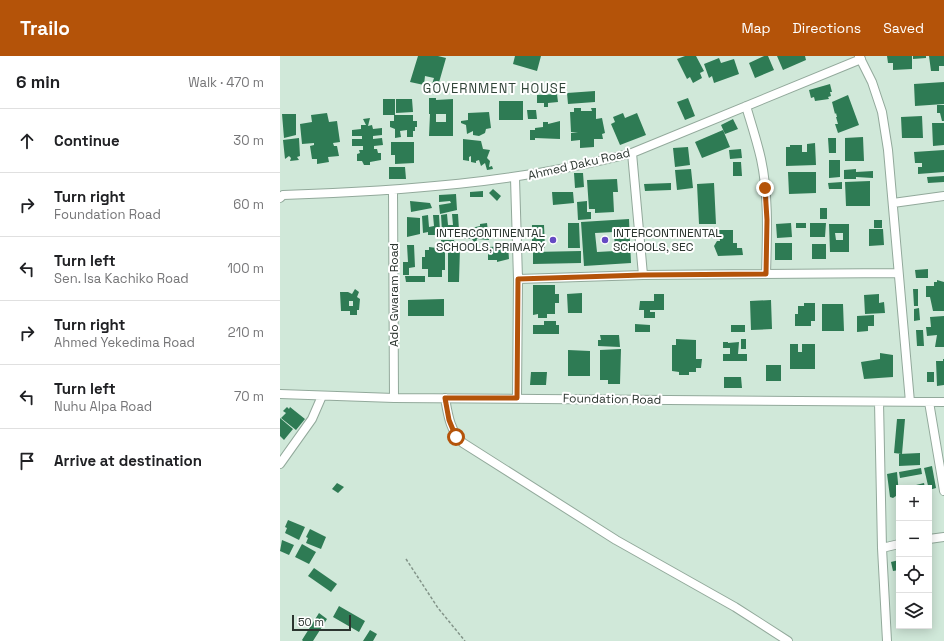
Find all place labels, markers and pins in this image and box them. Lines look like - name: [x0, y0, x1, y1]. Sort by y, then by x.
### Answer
- place label: INTERCONTINENTAL SCHOOLS, PRIMARY: [436, 225, 546, 255]
- place label: INTERCONTINENTAL SCHOOLS, SEC: [613, 225, 722, 255]
- marker: INTERCONTINENTAL SCHOOLS, PRIMARY: [548, 235, 558, 245]
- marker: INTERCONTINENTAL SCHOOLS, SEC: [600, 235, 610, 245]

